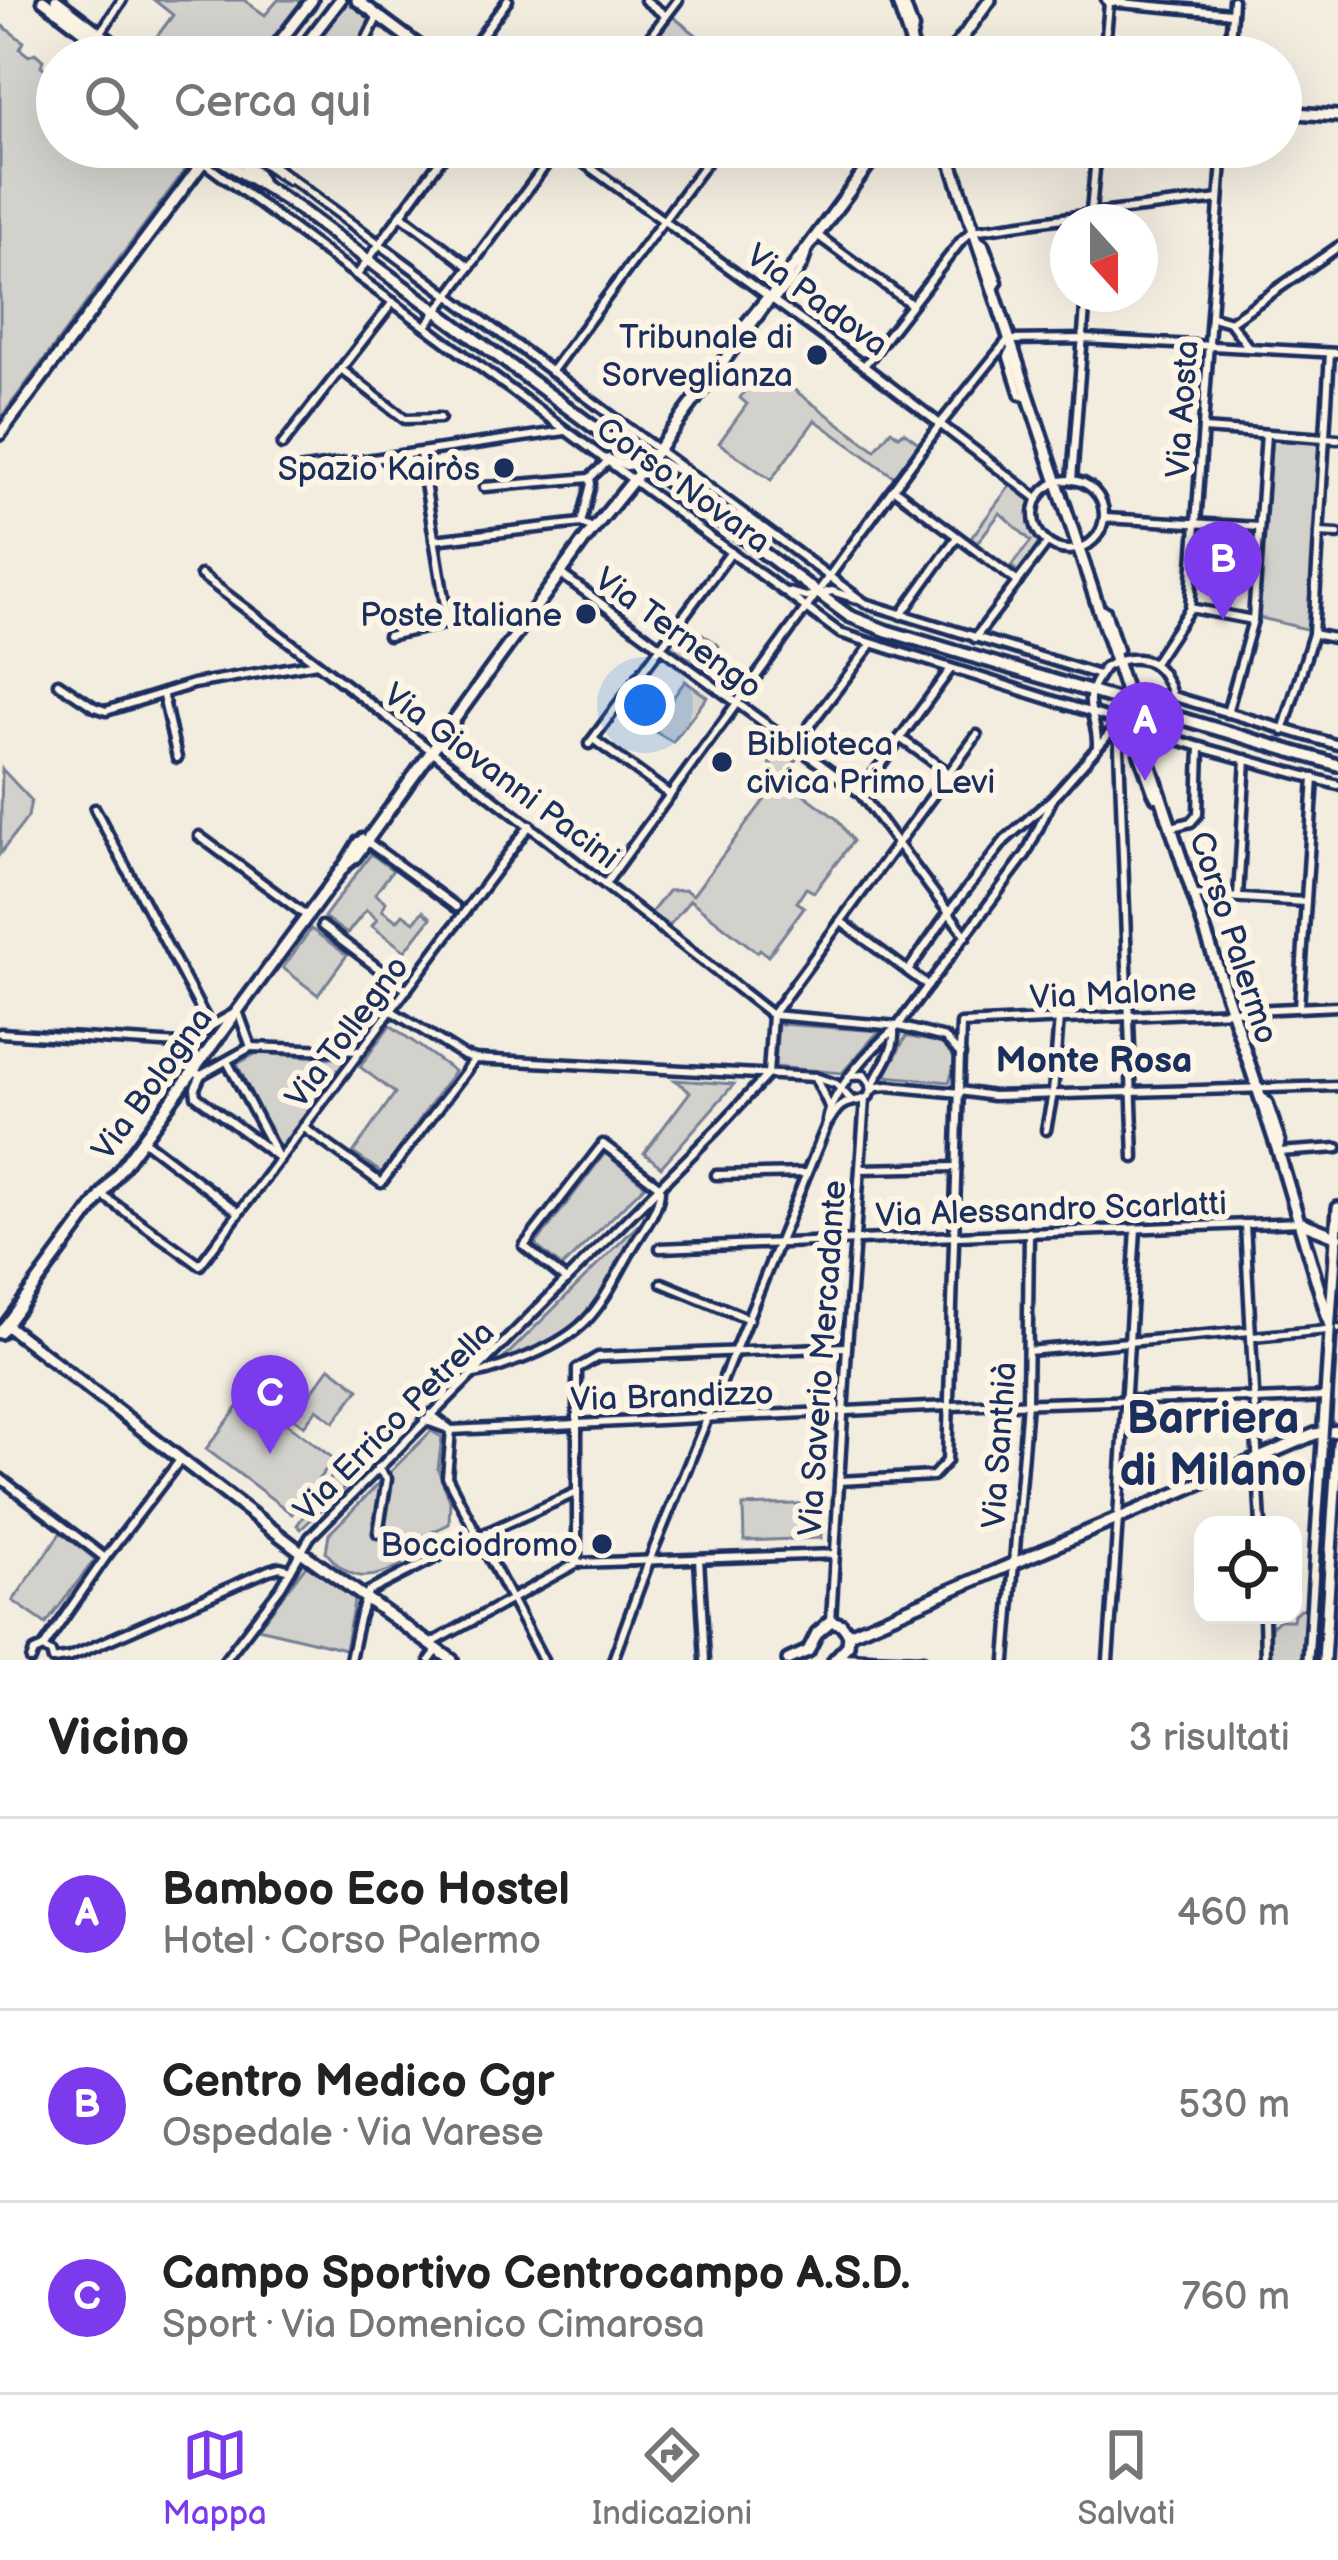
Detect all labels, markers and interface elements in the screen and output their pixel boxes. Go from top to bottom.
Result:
search box [36,36,1302,168]
icon: search [78,69,144,135]
text: Cerca qui [174,75,371,130]
north arrow [1050,204,1158,312]
street label: Via Padova [738,236,896,365]
place label: Tribunale di Sorveglianza [602,318,793,396]
street label: Via Aosta [1158,339,1208,479]
marker: Tribunale di Sorveglianza [804,342,830,368]
street label: Corso Novara [588,409,778,562]
place label: Spazio Kairòs [278,450,480,490]
marker: Spazio Kairòs [491,455,517,481]
pin: B [1184,521,1262,620]
street label: Via Ternengo [586,559,769,708]
place label: Poste Italiane [360,596,562,636]
marker: Poste Italiane [573,601,599,627]
street label: Via Giovanni Pacini [375,675,626,878]
your location [615,675,675,735]
pin: A [1106,682,1184,781]
place label: Biblioteca civica Primo Levi [746,725,995,803]
marker: Biblioteca civica Primo Levi [709,749,735,775]
street label: Corso Palermo [1180,826,1286,1049]
street label: Via Tollegno [277,948,418,1116]
street label: Via Malone [1029,970,1197,1018]
street label: Via Bologna [84,1000,221,1168]
district label: Monte Rosa [995,1040,1193,1083]
street label: Via Saverio Mercadante [791,1179,855,1537]
street label: Via Alessandro Scarlatti [875,1184,1227,1236]
street label: Via Errico Petrella [286,1313,503,1530]
pin: C [231,1355,309,1454]
street label: Via Santhià [974,1360,1026,1530]
street label: Via Brandizzo [570,1373,774,1421]
district label: Barriera di Milano [1119,1392,1307,1499]
map controls [1194,1516,1302,1624]
button: locate [1194,1516,1302,1624]
place label: Bocciodromo [380,1526,578,1566]
marker: Bocciodromo [589,1531,615,1557]
text: Vicino [48,1708,189,1769]
text: 3 risultati [1129,1715,1290,1762]
text: Bamboo Eco Hostel [162,1863,570,1918]
text: A [75,1890,99,1937]
text: 460 m [1177,1890,1290,1937]
text: Hotel · Corso Palermo [162,1918,541,1965]
text: Centro Medico Cgr [162,2055,554,2110]
text: B [73,2082,101,2129]
text: 530 m [1178,2082,1290,2129]
text: Ospedale · Via Varese [162,2110,544,2157]
text: Campo Sportivo Centrocampo A.S.D. [162,2247,910,2302]
text: C [73,2274,101,2321]
text: 760 m [1181,2274,1290,2321]
text: Sport · Via Domenico Cimarosa [162,2302,705,2349]
tab: Mappa [163,2422,267,2534]
tab: Indicazioni [592,2422,752,2534]
tab: Salvati [1077,2422,1175,2534]

